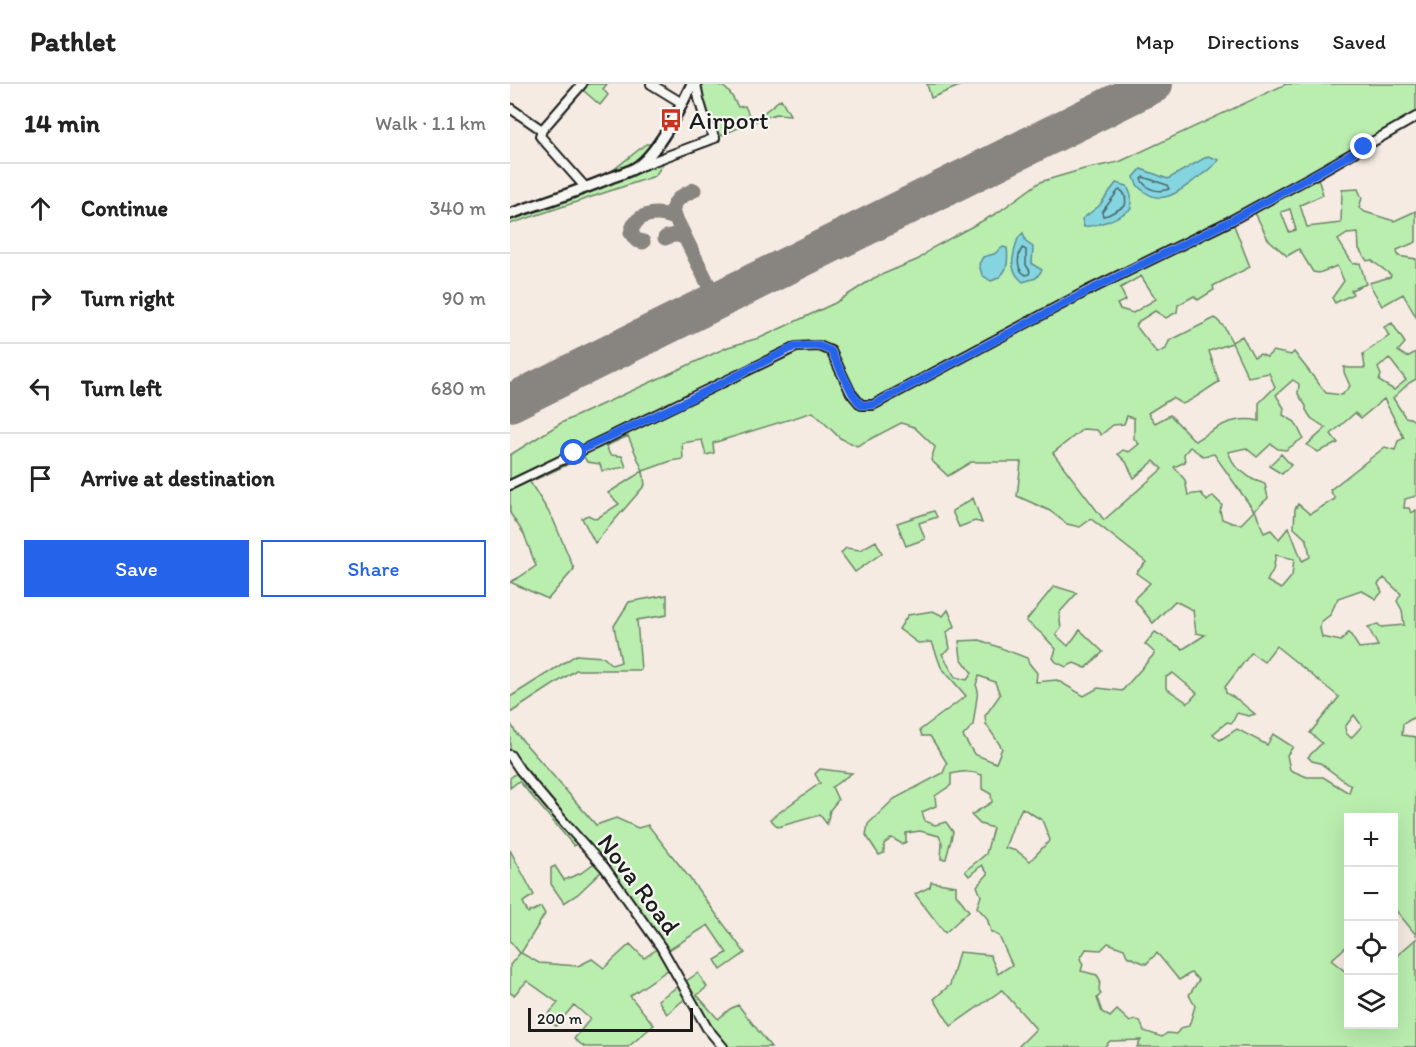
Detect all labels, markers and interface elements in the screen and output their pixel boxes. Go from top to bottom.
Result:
text: Pathlet [30,24,116,58]
text: Map [1136,29,1174,54]
text: Directions [1207,29,1299,54]
text: Saved [1332,29,1386,54]
place label: Airport [689,104,769,136]
text: 14 min [24,107,100,139]
bus stop icon: Airport [658,107,684,133]
text: Walk · 1.1 km [375,111,486,135]
route end [1350,133,1376,159]
icon: ahead [24,192,57,225]
text: Continue [81,195,168,222]
text: 340 m [429,196,486,220]
icon: right [24,282,57,315]
text: Turn right [81,285,175,312]
text: 90 m [442,286,486,310]
icon: left [24,372,57,405]
text: Turn left [81,375,162,402]
text: 680 m [431,376,486,400]
route start [560,439,586,465]
icon: arrive [24,462,57,495]
text: Arrive at destination [81,465,275,492]
button: Save [24,540,249,597]
button: Share [261,540,486,597]
map controls [1344,813,1398,1029]
button: + [1344,813,1398,867]
street label: Nova Road [591,827,687,941]
button: − [1344,867,1398,921]
button: locate [1344,921,1398,975]
button: layers [1344,975,1398,1029]
scale bar [528,1005,693,1032]
text: 200 m [537,1009,582,1028]

